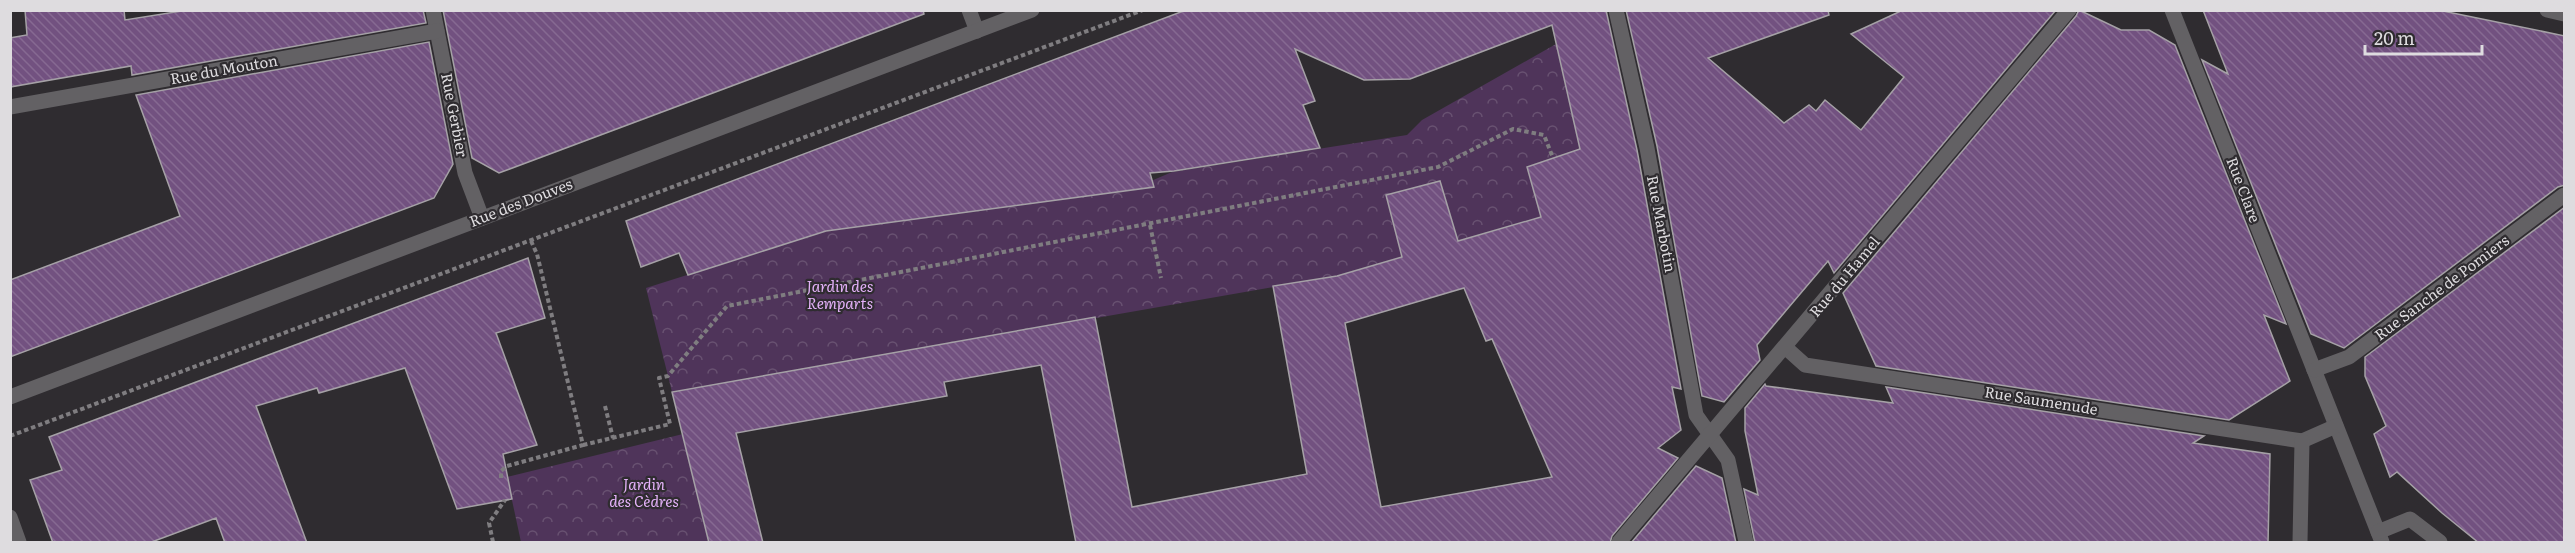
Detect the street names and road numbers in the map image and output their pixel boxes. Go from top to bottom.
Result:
street label: Rue du Mouton [168,48,279,89]
street label: Rue Gerbier [436,71,475,159]
street label: Rue Clare [2221,153,2267,226]
street label: Rue des Douves [465,171,576,232]
street label: Rue Marbotin [1642,173,1683,274]
street label: Rue Sanche de Pomiers [2369,228,2514,345]
street label: Rue du Hamel [1803,231,1885,322]
street label: Rue Saumenude [1983,379,2100,420]

